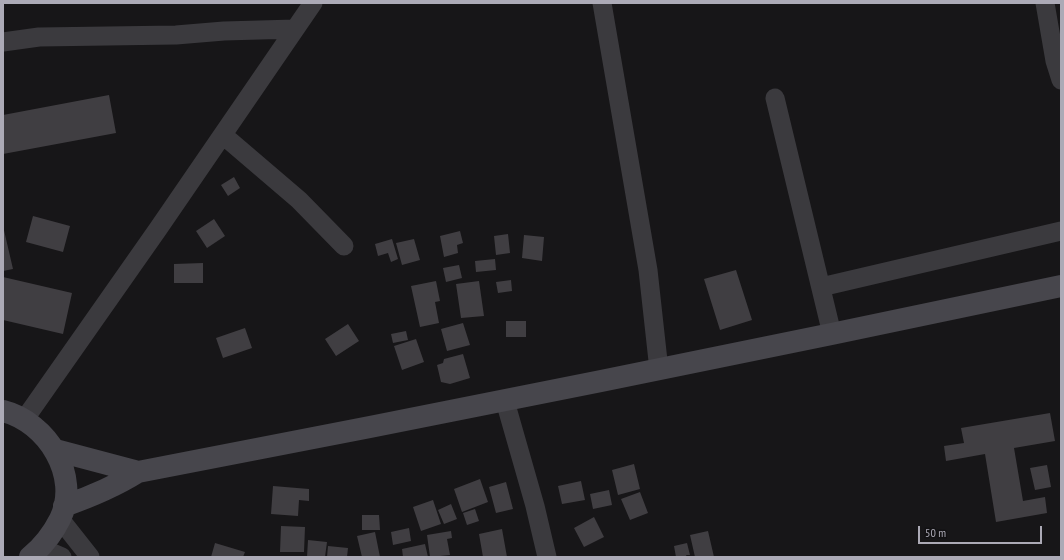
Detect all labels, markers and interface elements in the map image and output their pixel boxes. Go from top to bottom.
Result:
scale bar [920,518,1044,544]
text: 50 m [925,525,946,540]

